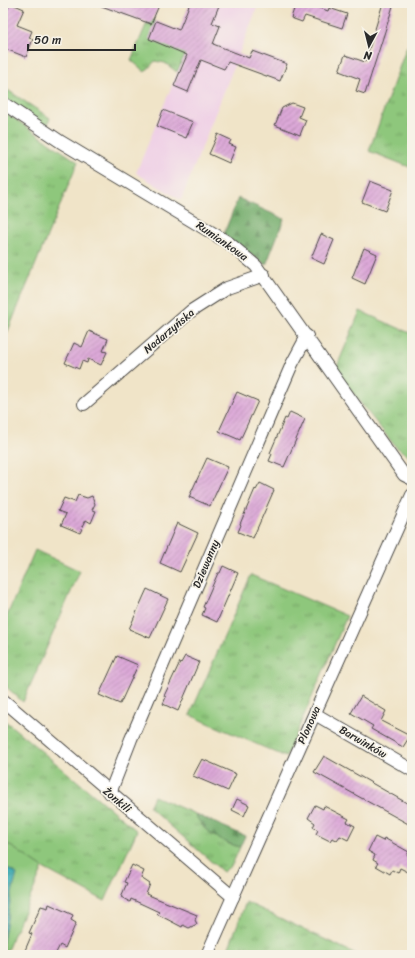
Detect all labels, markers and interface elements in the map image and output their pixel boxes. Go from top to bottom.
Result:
scale bar [28,26,135,52]
north arrow [349,26,389,66]
text: 50 m [34,29,61,51]
text: N [363,45,374,65]
street label: Rumiankowa [192,216,252,266]
street label: Nadarzyńska [139,303,199,358]
street label: Dziewanny [187,536,225,591]
street label: Plonowa [292,702,326,747]
street label: Barwinków [335,721,391,764]
street label: Żonkili [98,782,136,818]

